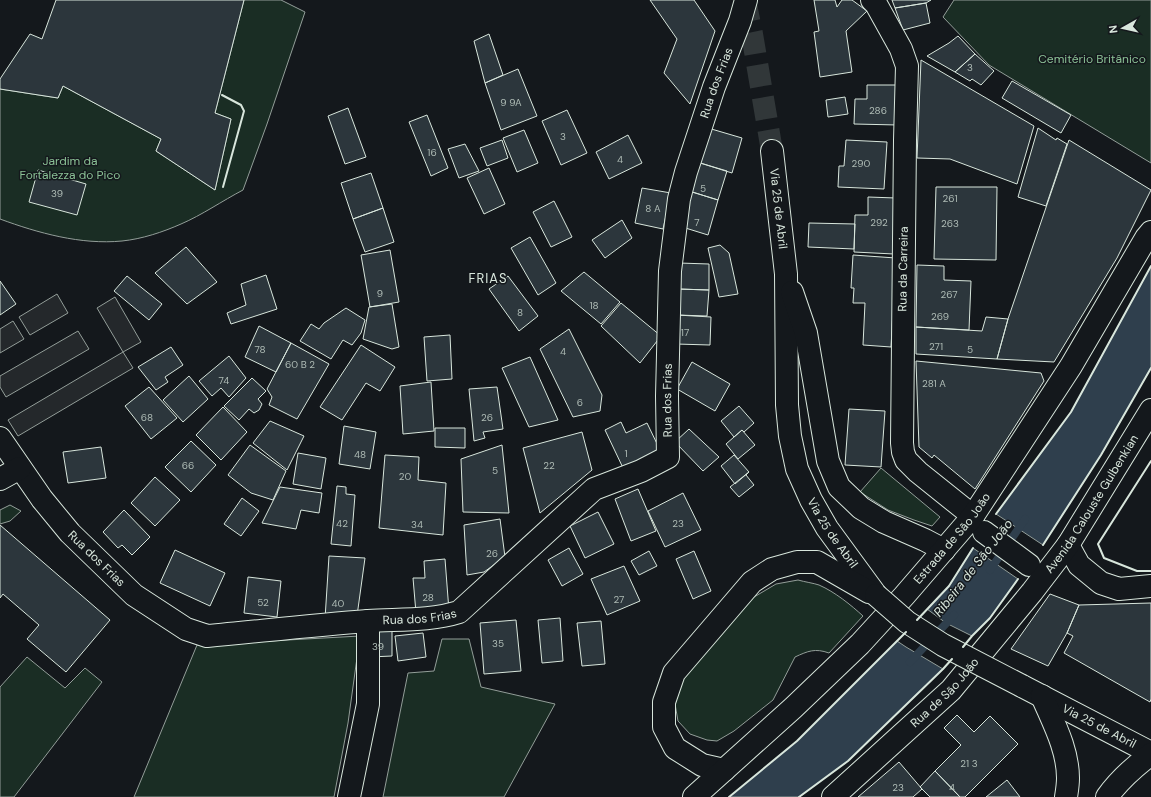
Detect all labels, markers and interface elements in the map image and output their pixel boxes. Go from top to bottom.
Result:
north arrow [1103,8,1143,48]
text: N [1106,24,1121,34]
street label: Rua dos Frias [696,45,737,120]
park label: Cemitério Britânico [1038,51,1146,67]
house number: 3 [967,61,973,74]
house number: 9 9A [500,96,522,109]
house number: 286 [869,104,887,117]
house number: 3 [560,130,566,143]
house number: 16 [427,146,437,159]
park label: Jardim da Fortalezza do Pico [20,153,120,183]
house number: 4 [617,153,623,166]
house number: 290 [852,157,871,170]
street label: Via 25 de Abril [766,167,791,250]
house number: 5 [700,182,706,195]
house number: 39 [51,187,63,200]
house number: 261 [942,192,958,205]
house number: 8 A [645,202,661,215]
house number: 7 [694,216,700,229]
house number: 292 [870,216,888,229]
house number: 263 [941,217,959,230]
street label: Rua da Carreira [894,226,912,312]
district label: FRIAS [469,270,507,287]
house number: 9 [377,287,383,300]
house number: 267 [940,288,958,301]
house number: 18 [589,299,599,312]
house number: 8 [517,306,523,319]
house number: 269 [931,310,949,323]
house number: 17 [681,326,689,339]
house number: 271 [929,340,943,353]
house number: 78 [254,343,266,356]
house number: 5 [967,343,973,356]
house number: 4 [560,345,566,358]
house number: 60 B 2 [285,358,315,371]
street label: Rua dos Frias [659,363,676,437]
house number: 74 [219,374,229,387]
house number: 281 A [922,377,946,390]
house number: 6 [577,396,583,409]
house number: 68 [141,411,153,424]
house number: 26 [481,411,493,424]
street label: Avenida Calouste Gulbenkian [1041,431,1142,576]
house number: 1 [624,447,628,460]
house number: 48 [354,448,366,461]
house number: 66 [182,459,194,472]
house number: 22 [543,459,555,472]
house number: 5 [492,464,498,477]
house number: 20 [399,470,411,483]
street label: Estrada de São João [910,490,994,587]
street label: Via 25 de Abril [803,495,862,571]
water label: Ribeira de São João [930,515,1017,620]
house number: 42 [336,517,348,530]
house number: 23 [672,517,684,530]
house number: 34 [411,518,423,531]
street label: Rua dos Frias [64,527,129,590]
house number: 26 [486,547,498,560]
house number: 28 [422,591,434,604]
house number: 27 [614,593,624,606]
house number: 52 [257,596,269,609]
house number: 40 [332,597,345,610]
street label: Rua dos Frias [382,605,458,628]
house number: 35 [492,637,504,650]
house number: 39 [372,640,384,653]
street label: Rua de São João [907,654,982,731]
street label: Via 25 de Abril [1059,700,1139,752]
house number: 21 3 [960,757,978,770]
house number: 23 [892,781,904,794]
house number: 4 [949,781,955,794]

